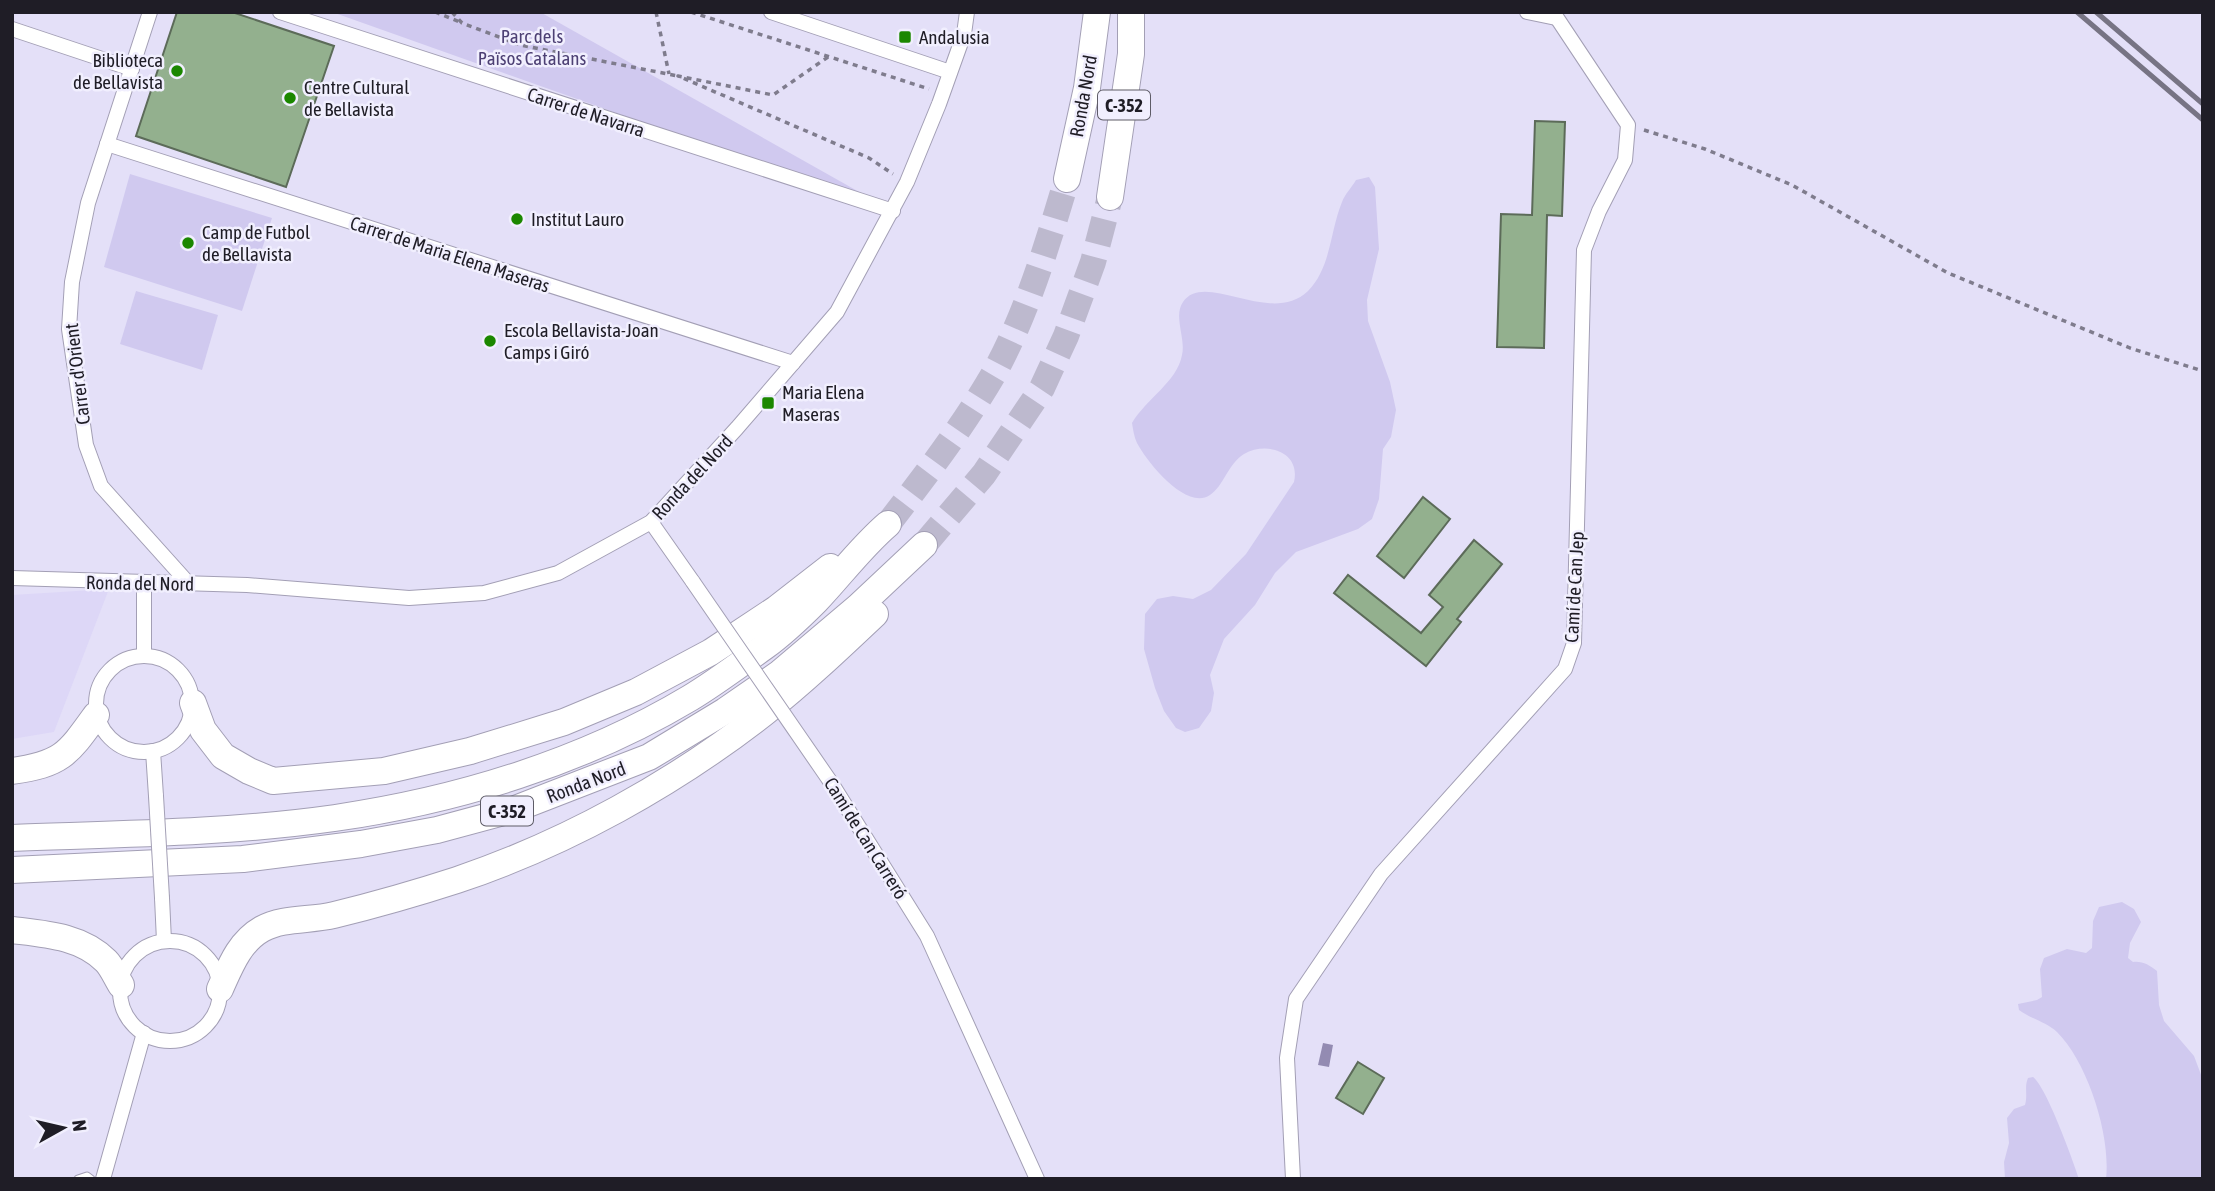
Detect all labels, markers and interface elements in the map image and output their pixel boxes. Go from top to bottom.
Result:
park label: Parc dels Països Catalans [478,25,587,69]
place label: Andalusia [919,26,990,48]
marker: Andalusia [897,29,913,45]
place label: Biblioteca de Bellavista [73,49,163,93]
street label: Ronda Nord [1065,53,1101,139]
marker: Biblioteca de Bellavista [169,63,185,79]
place label: Centre Cultural de Bellavista [304,76,409,120]
street label: Carrer de Navarra [525,83,647,141]
marker: Centre Cultural de Bellavista [282,90,298,106]
road number: C-352 [1098,90,1150,120]
place label: Institut Lauro [531,208,624,230]
street label: Carrer de Maria Elena Maseras [347,211,553,297]
marker: Institut Lauro [509,211,525,227]
place label: Camp de Futbol de Bellavista [202,221,310,265]
marker: Camp de Futbol de Bellavista [180,235,196,251]
place label: Escola Bellavista-Joan Camps i Giró [504,319,659,363]
street label: Carrer d'Orient [60,322,94,426]
marker: Escola Bellavista-Joan Camps i Giró [482,333,498,349]
place label: Maria Elena Maseras [782,381,865,425]
marker: Maria Elena Maseras [760,395,776,411]
street label: Ronda del Nord [647,430,737,524]
street label: Camí de Can Jep [1560,531,1588,643]
street label: Ronda del Nord [86,571,194,595]
street label: Ronda Nord [543,757,629,807]
street label: Camí de Can Carreró [820,773,912,903]
road number: C-352 [481,796,533,826]
north arrow [28,1093,98,1163]
text: N [68,1119,92,1133]

